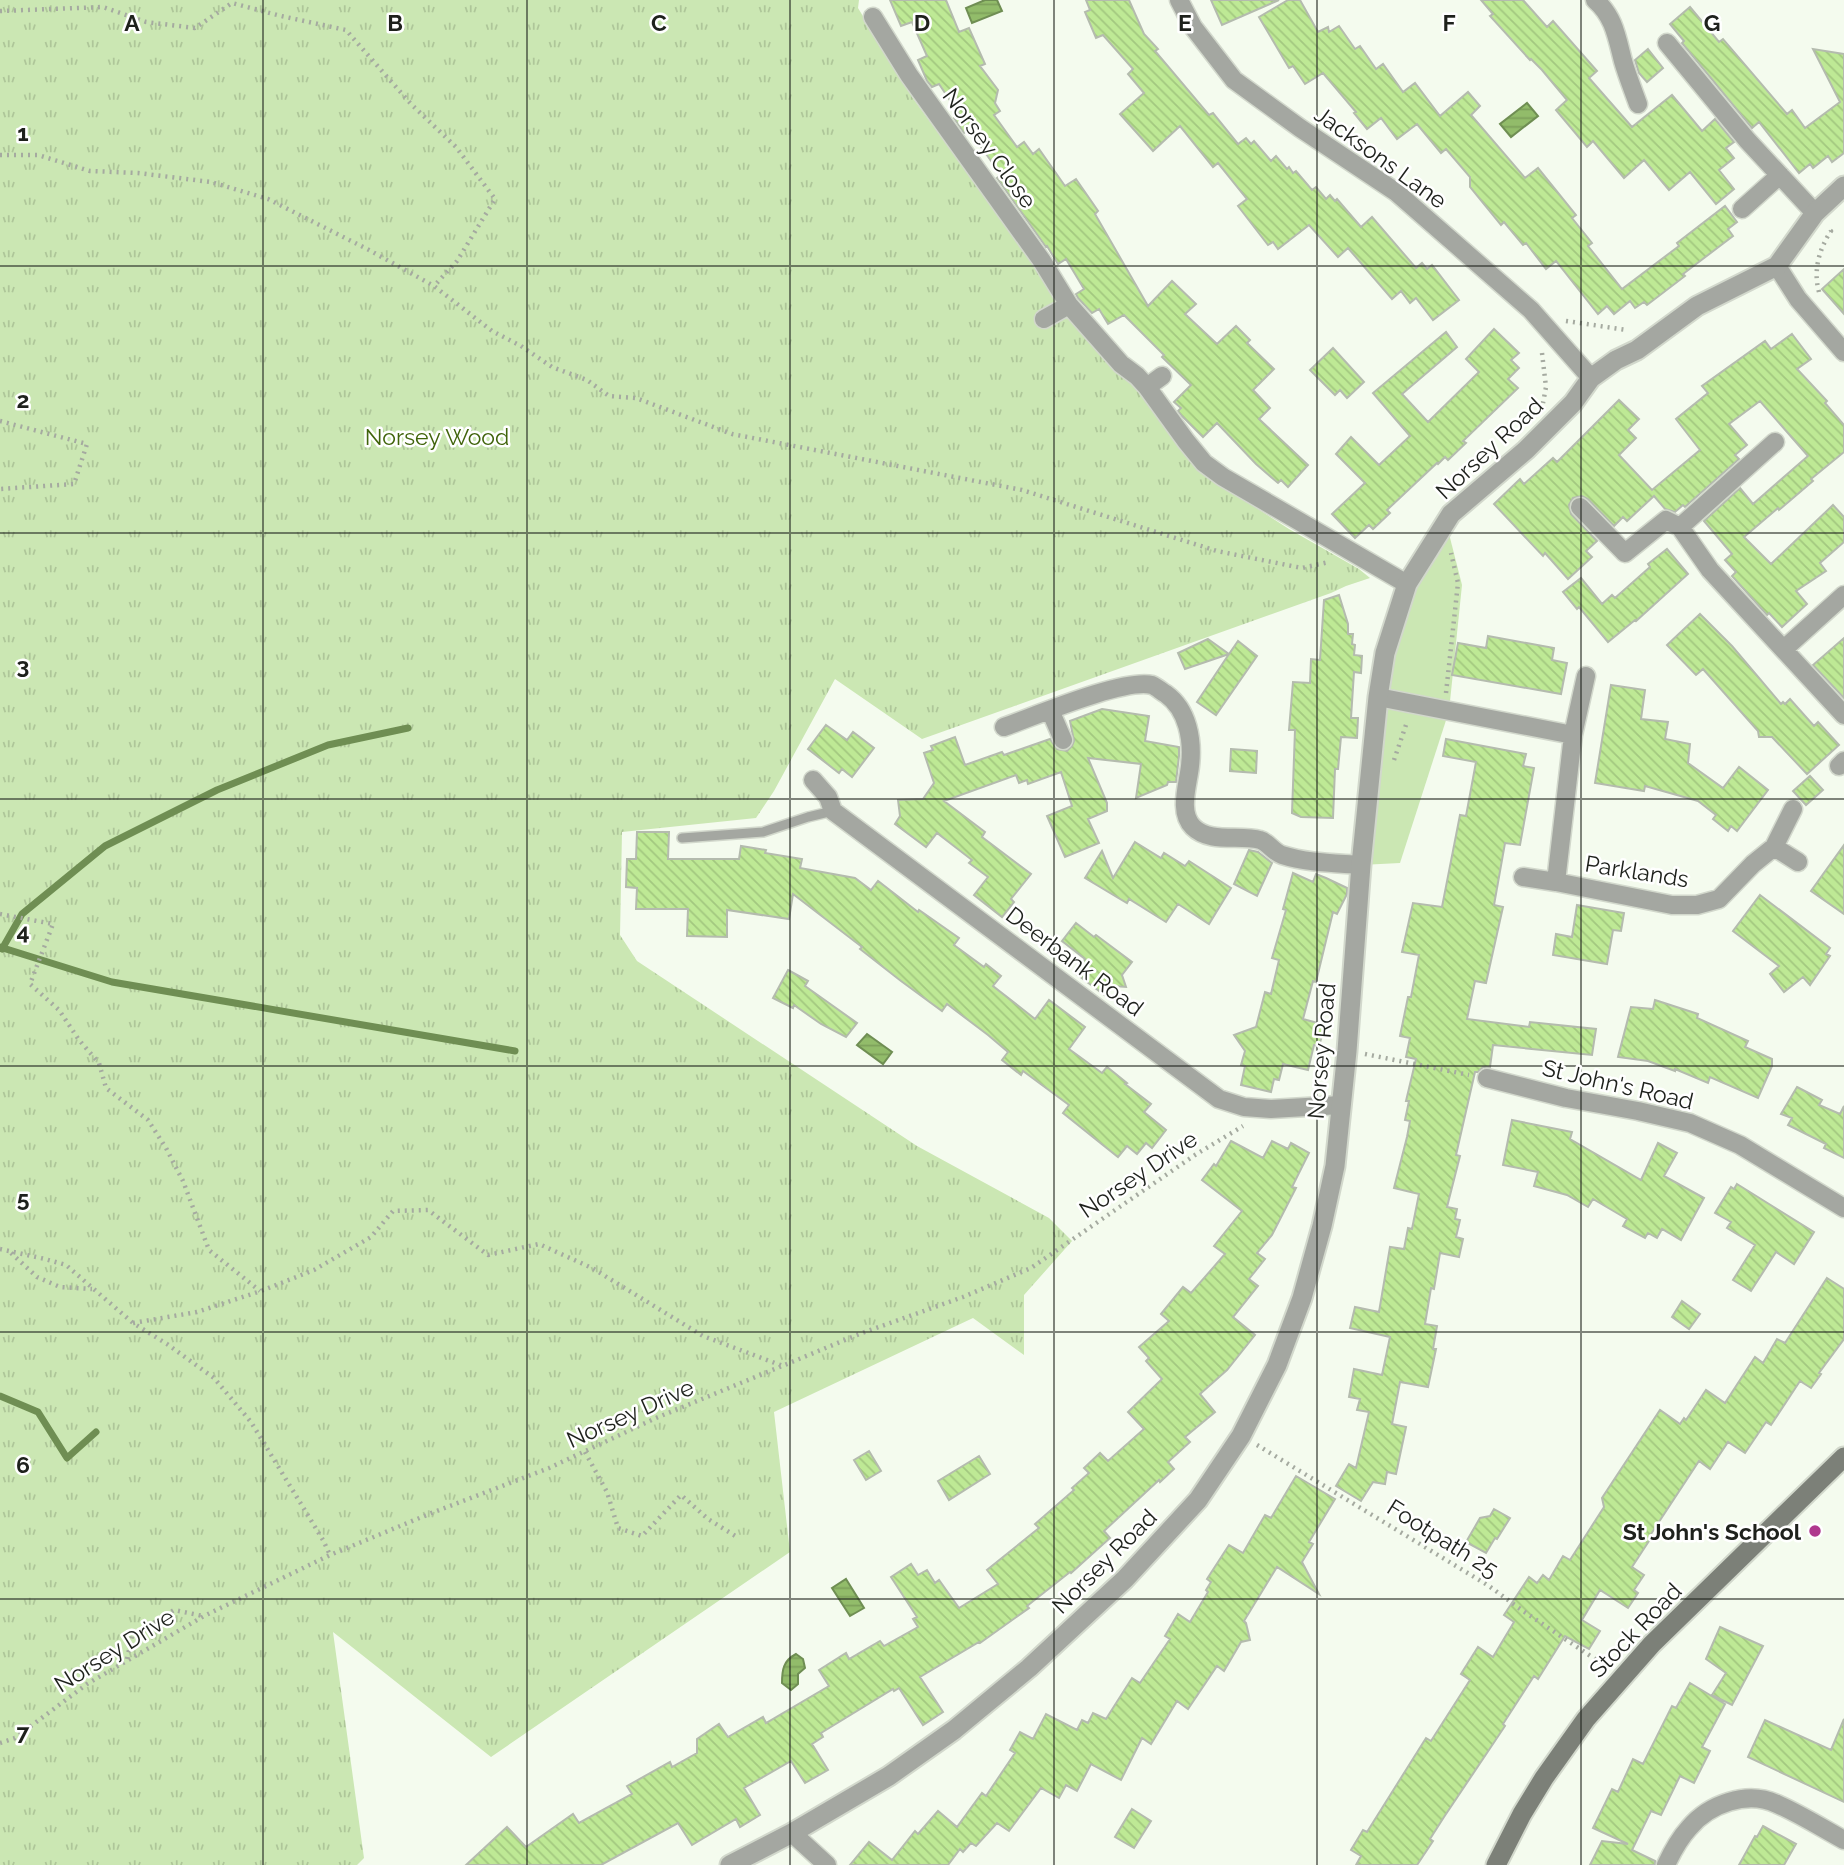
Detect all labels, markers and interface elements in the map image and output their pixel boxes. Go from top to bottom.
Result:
text: A [124,9,140,36]
text: B [387,9,403,36]
text: C [651,9,667,36]
text: D [914,9,930,36]
text: E [1178,9,1192,36]
text: F [1442,9,1456,36]
text: G [1704,9,1720,36]
street label: Norsey Close [937,83,1043,213]
street label: Jacksons Lane [1310,100,1452,214]
text: 1 [17,119,29,146]
text: 2 [17,386,29,413]
street label: Norsey Road [1430,392,1548,504]
park label: Norsey Wood [365,423,509,450]
text: 3 [17,652,29,679]
street label: Parklands [1583,849,1691,893]
street label: Deerbank Road [1001,901,1149,1021]
text: 4 [16,918,30,945]
street label: Norsey Road [1302,982,1340,1120]
street label: St John's Road [1540,1053,1696,1115]
street label: Norsey Drive [1074,1125,1202,1223]
text: 5 [17,1185,30,1212]
street label: Norsey Drive [562,1373,698,1453]
text: 6 [16,1451,30,1478]
street label: Footpath 25 [1382,1493,1504,1583]
street label: Norsey Road [1046,1503,1162,1619]
place label: St John's School [1623,1518,1802,1545]
marker: St John's School [1807,1523,1823,1539]
street label: Stock Road [1583,1577,1687,1683]
street label: Norsey Drive [49,1602,179,1698]
text: 7 [17,1718,30,1745]

